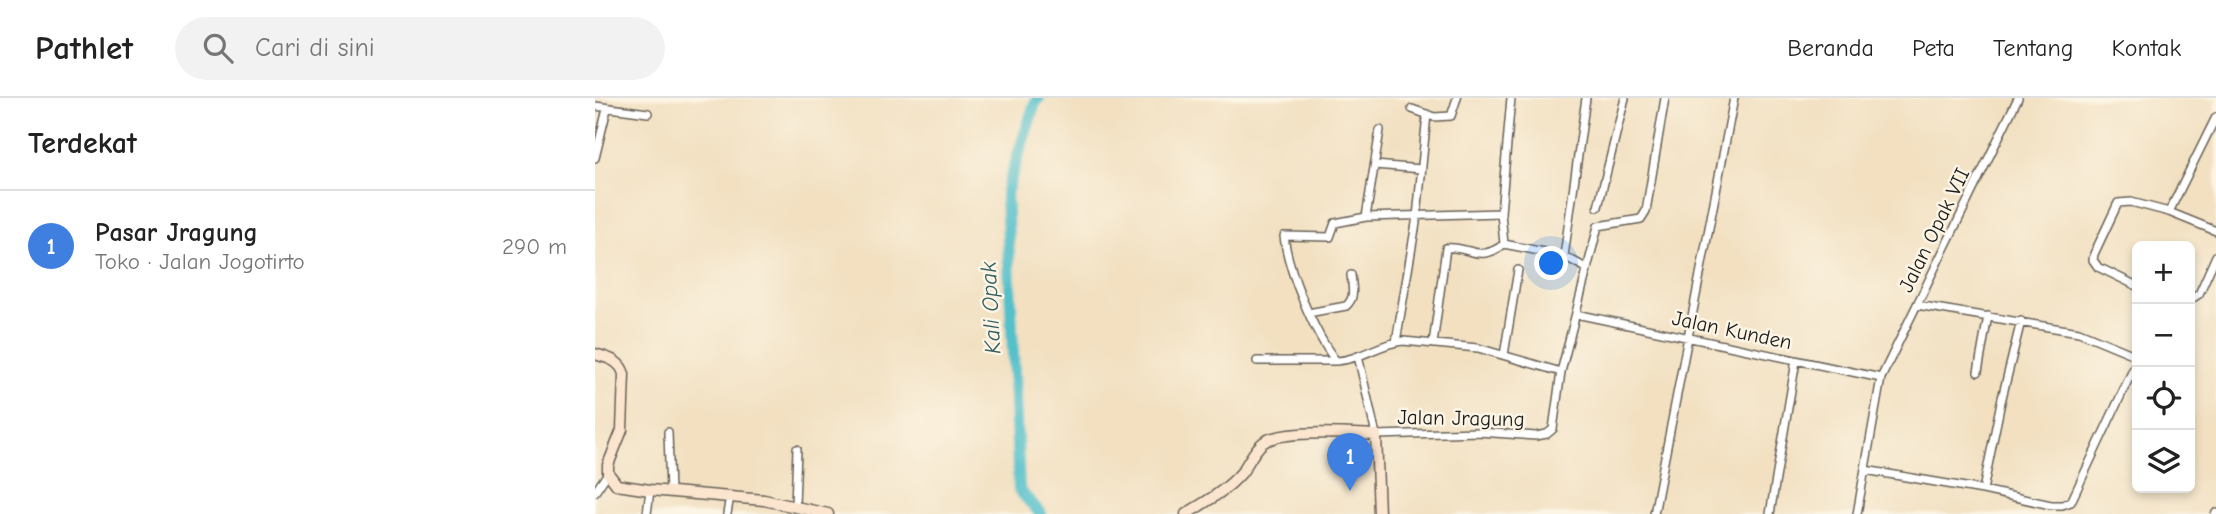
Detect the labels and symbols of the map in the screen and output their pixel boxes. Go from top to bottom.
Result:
street label: Jalan Opak VII [1894,164,1974,296]
your location [1534,246,1568,280]
water label: Kali Opak [975,260,1006,355]
street label: Jalan Kunden [1670,306,1794,354]
street label: Jalan Jragung [1397,405,1525,431]
pin: 1 [1327,433,1373,491]

